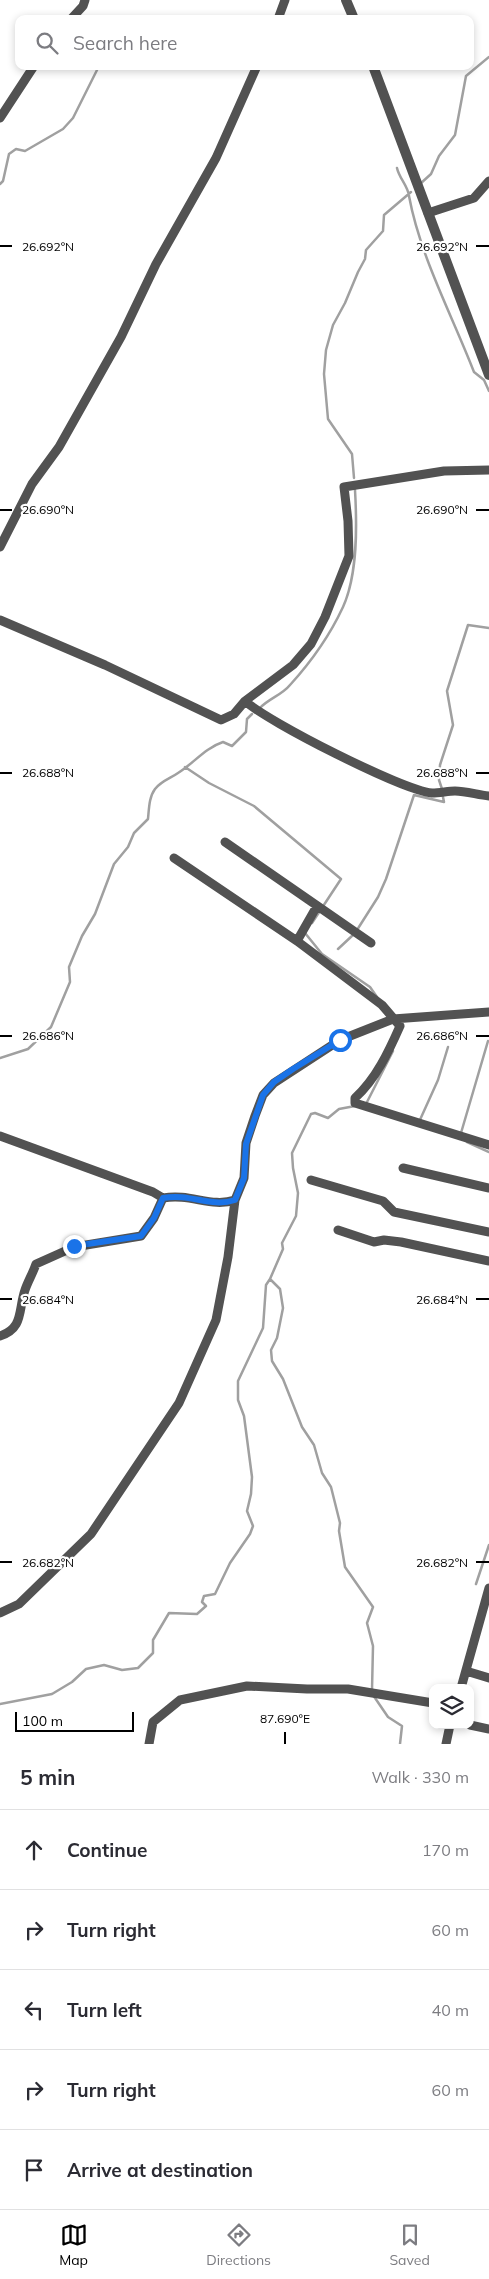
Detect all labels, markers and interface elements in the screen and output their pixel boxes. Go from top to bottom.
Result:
search box [15,15,474,70]
icon: search [33,29,61,57]
text: Search here [73,31,177,55]
text: 26.692°N [22,239,74,254]
text: 26.692°N [416,239,468,254]
text: 26.690°N [22,502,74,517]
text: 26.690°N [416,502,468,517]
text: 26.688°N [22,765,74,780]
text: 26.688°N [416,765,468,780]
text: 26.686°N [22,1028,74,1043]
text: 26.686°N [416,1028,468,1043]
route start [329,1029,352,1052]
route end [63,1235,86,1258]
text: 26.684°N [22,1292,74,1307]
text: 26.684°N [416,1292,468,1307]
text: 26.682°N [22,1555,74,1570]
text: 26.682°N [416,1555,468,1570]
map controls [429,1684,474,1729]
button: layers [429,1684,474,1729]
scale bar [15,1709,134,1732]
text: 87.690°E [260,1711,310,1726]
text: 100 m [22,1712,63,1730]
text: 5 min [20,1764,75,1790]
text: Walk · 330 m [371,1767,469,1787]
icon: ahead [20,1836,48,1864]
text: Continue [67,1838,147,1862]
text: 170 m [422,1840,469,1860]
icon: right [20,1916,48,1944]
text: Turn right [67,1918,156,1942]
text: 60 m [432,1920,469,1940]
icon: left [20,1996,48,2024]
text: Turn left [67,1998,142,2022]
text: 40 m [432,2000,469,2020]
icon: right [20,2076,48,2104]
text: Turn right [67,2078,156,2102]
text: 60 m [432,2080,469,2100]
icon: arrive [20,2156,48,2184]
text: Arrive at destination [67,2158,253,2182]
tab: Map [59,2221,88,2269]
tab: Directions [206,2221,271,2269]
tab: Saved [389,2221,430,2269]

